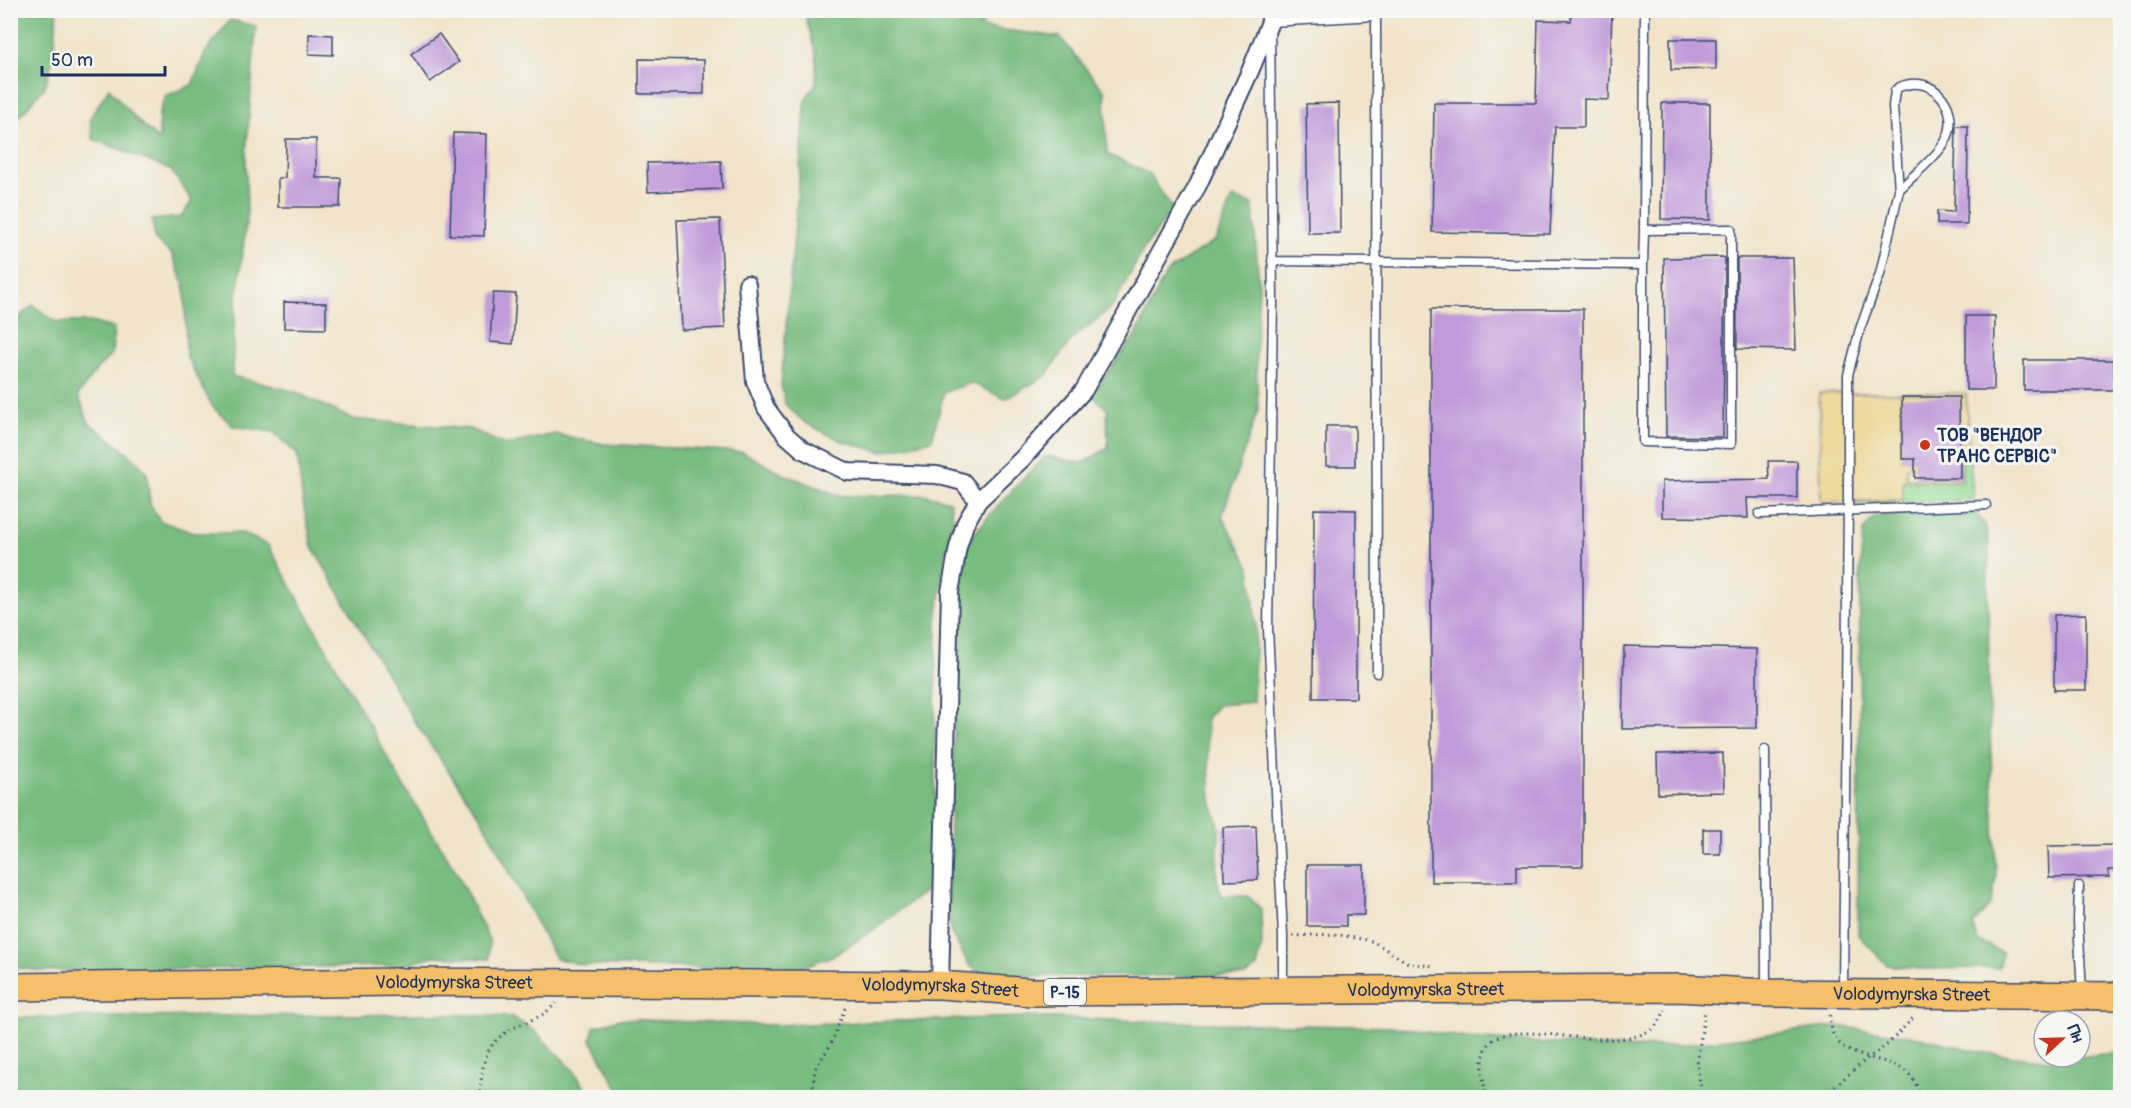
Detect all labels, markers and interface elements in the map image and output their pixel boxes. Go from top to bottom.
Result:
scale bar [42,39,165,77]
text: 50 m [51,49,93,72]
place label: ТОВ "ВЕНДОР ТРАНС СЕРВІС" [1936,424,2057,468]
marker: ТОВ "ВЕНДОР ТРАНС СЕРВІС" [1918,438,1932,452]
street label: Volodymyrska Street [375,971,534,995]
street label: Volodymyrska Street [861,974,1020,1003]
street label: Volodymyrska Street [1347,978,1505,1002]
road number: Р-15 [1044,979,1086,1005]
street label: Volodymyrska Street [1833,983,1991,1007]
north arrow [2032,1009,2092,1069]
text: Пн [2062,1022,2088,1046]

